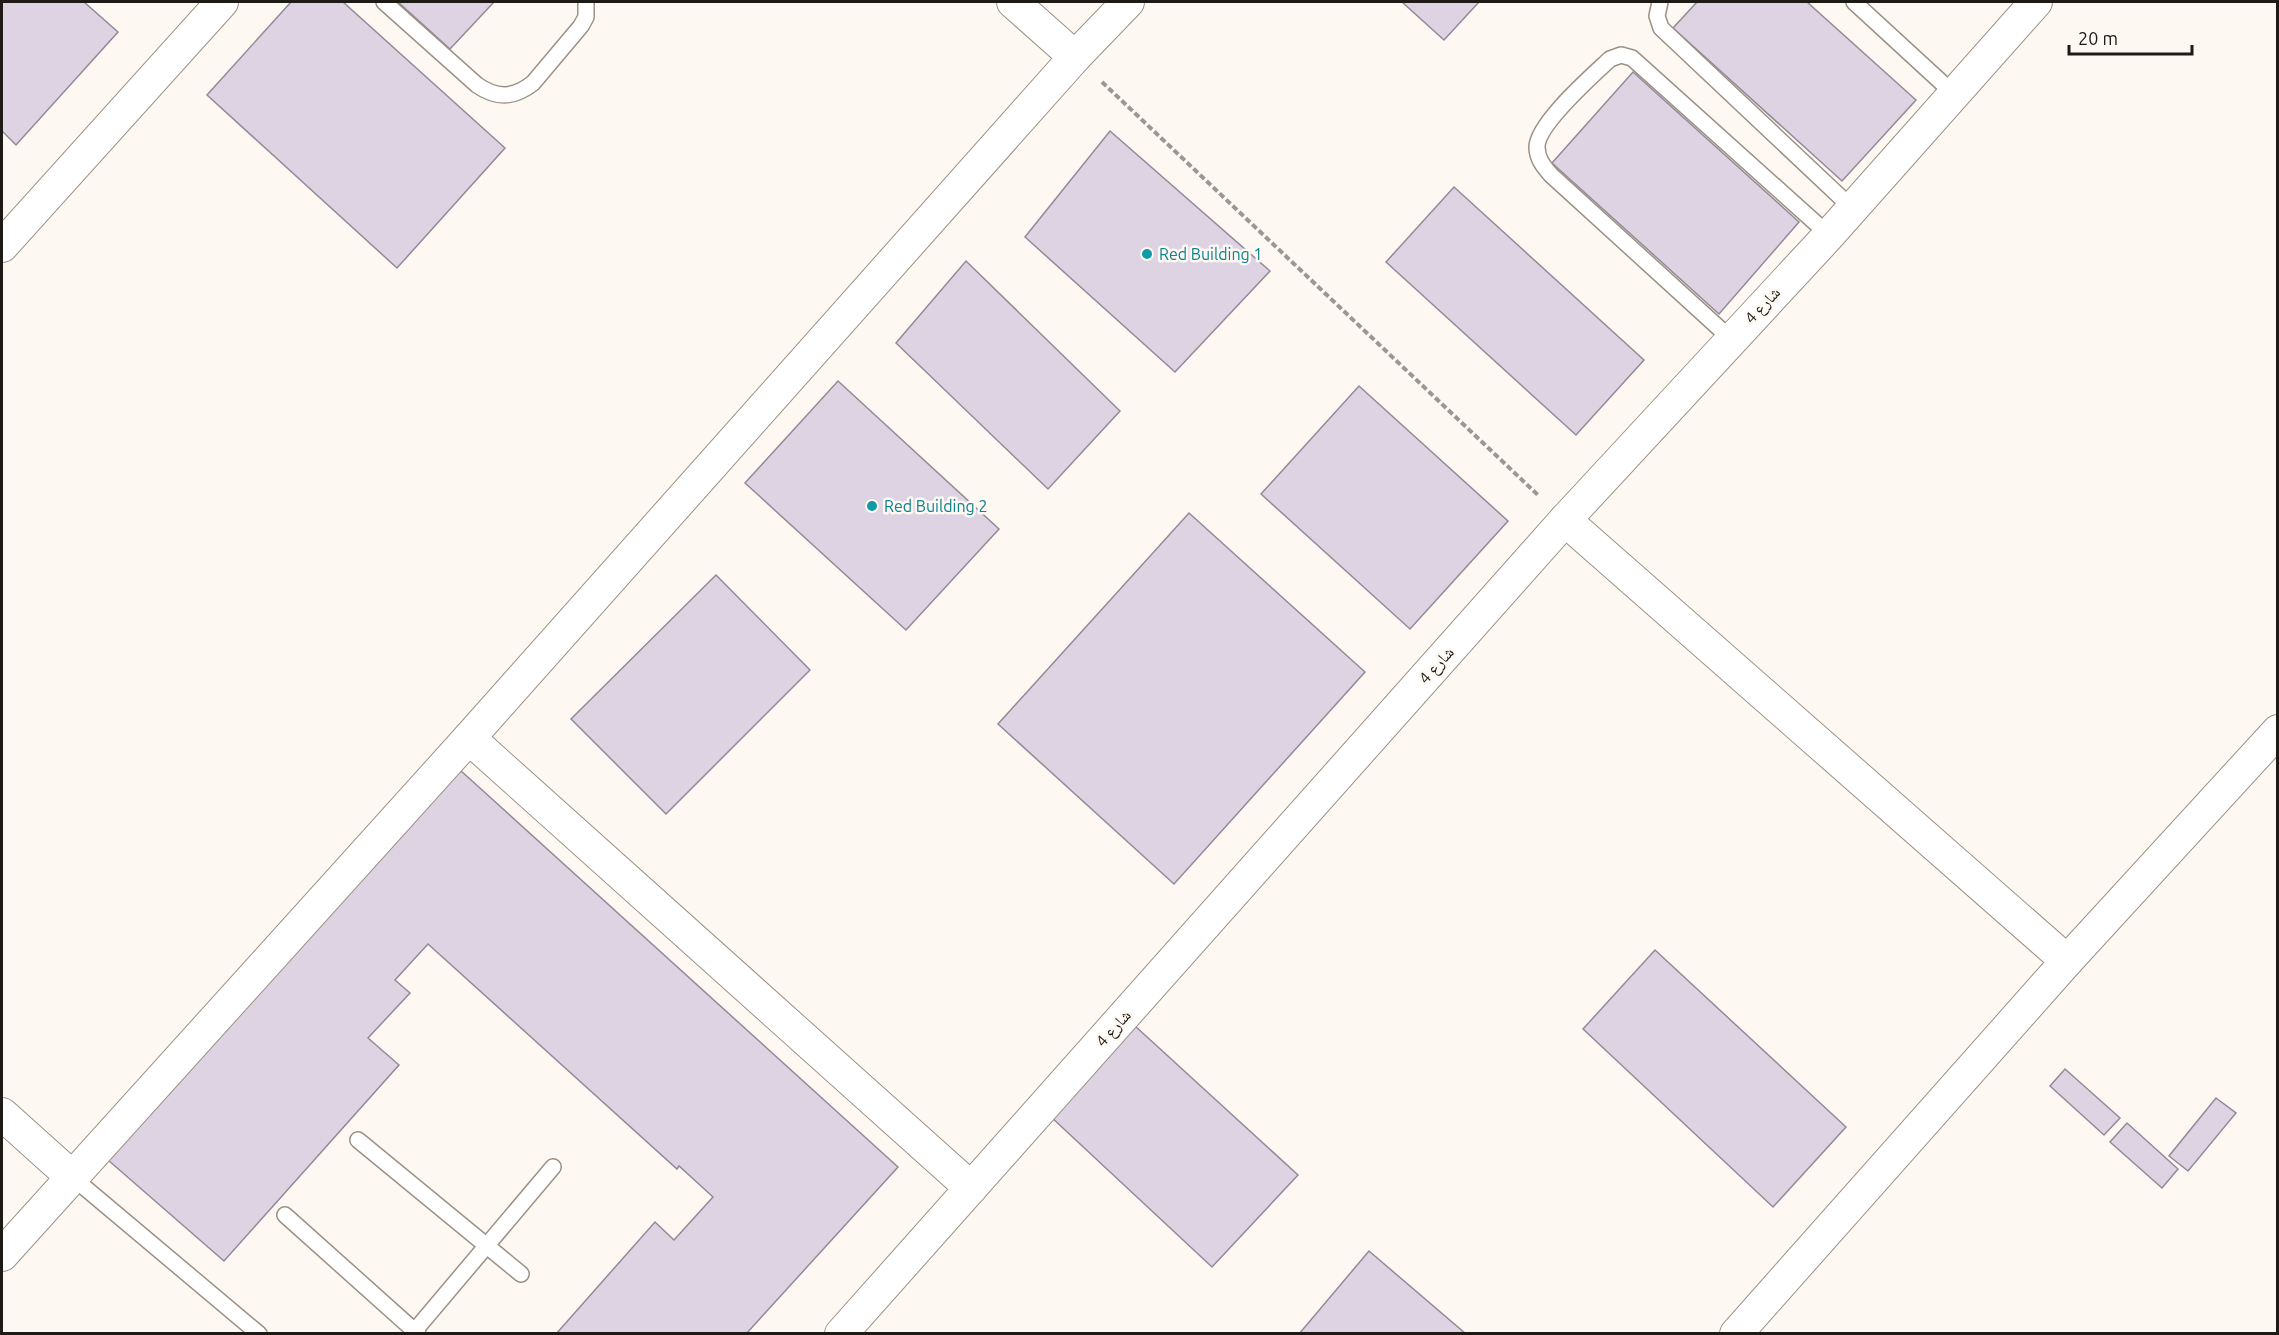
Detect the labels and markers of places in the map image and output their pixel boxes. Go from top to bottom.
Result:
place label: Red Building 1 [1159,245,1262,263]
marker: Red Building 1 [1140,247,1154,261]
place label: Red Building 2 [884,497,987,515]
marker: Red Building 2 [865,499,879,513]

